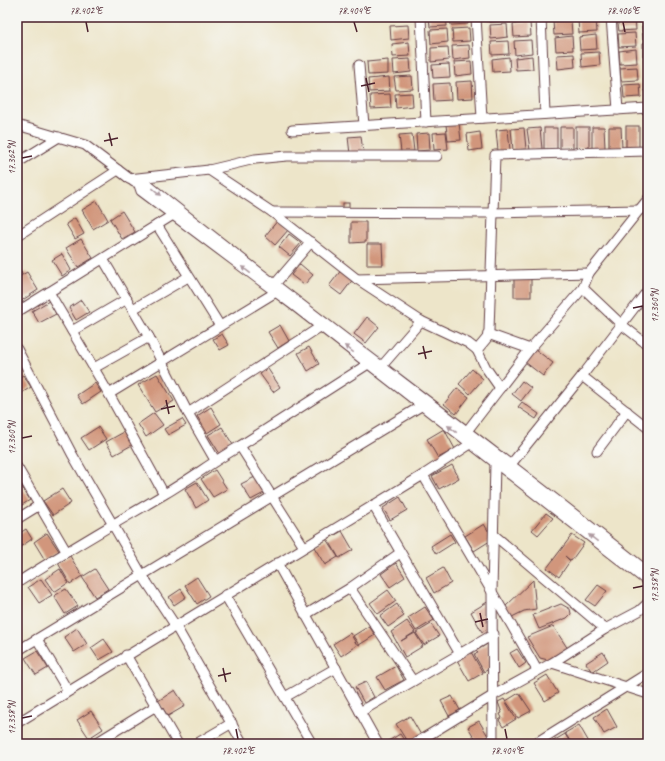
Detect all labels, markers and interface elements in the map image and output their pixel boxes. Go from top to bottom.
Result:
text: 78.402°E [70,4,104,17]
text: 78.404°E [338,4,372,17]
text: 78.406°E [607,4,641,17]
text: 17.362°N [5,139,18,175]
one-way arrow [151,187,162,196]
one-way arrow [241,266,251,274]
text: 17.360°N [648,287,661,323]
one-way arrow [343,345,354,354]
text: 17.360°N [5,419,18,455]
one-way arrow [446,425,457,433]
one-way arrow [587,534,598,542]
text: 17.358°N [648,567,661,603]
text: 17.358°N [5,699,18,735]
text: 78.402°E [222,744,256,757]
text: 78.404°E [491,744,525,757]

